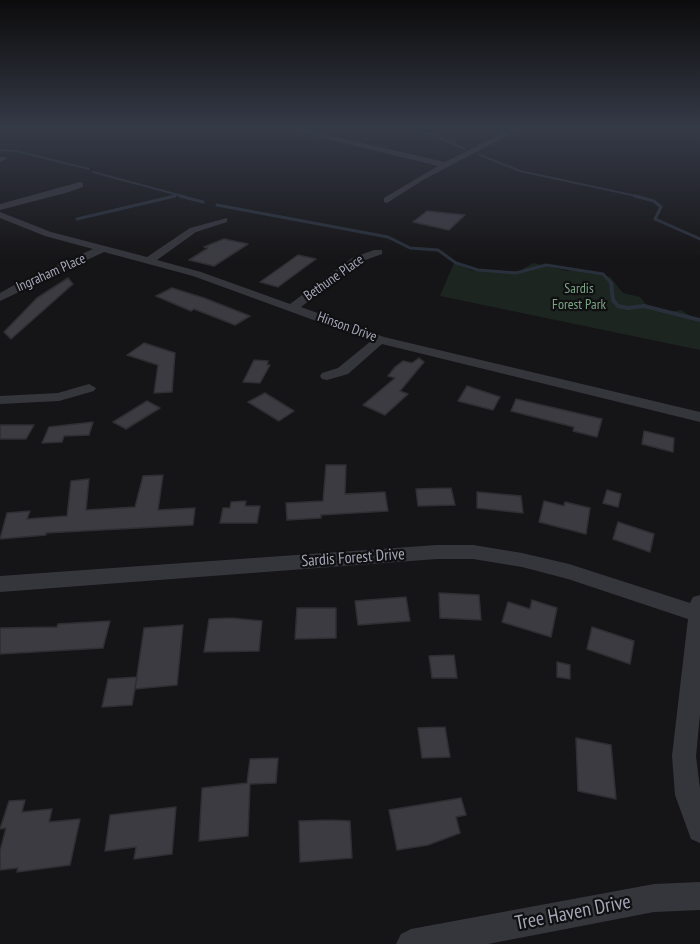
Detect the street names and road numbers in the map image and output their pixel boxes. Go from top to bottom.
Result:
street label: Ingraham Place [14,250,88,296]
street label: Bethune Place [301,251,367,305]
street label: Hinson Drive [315,309,379,345]
street label: Sardis Forest Drive [301,545,405,571]
street label: Tree Haven Drive [513,890,633,936]

